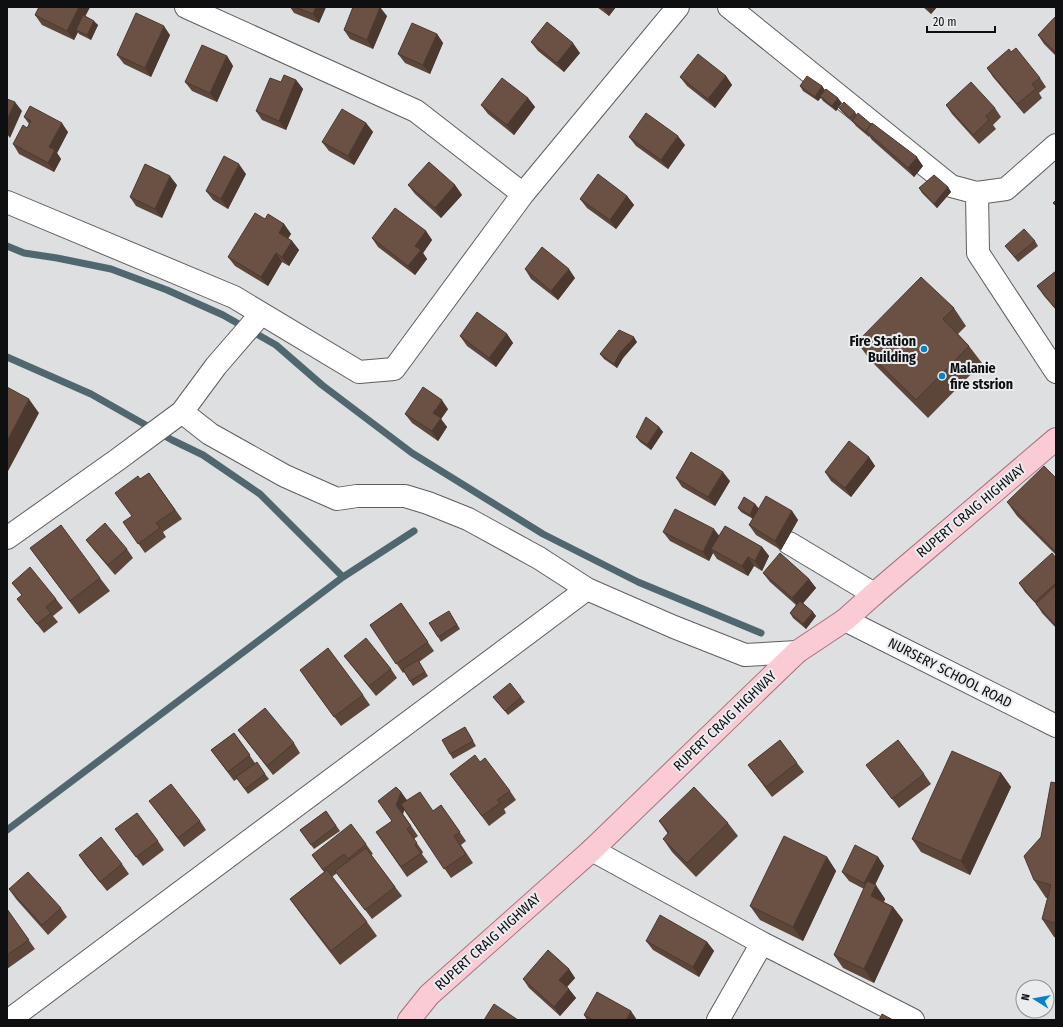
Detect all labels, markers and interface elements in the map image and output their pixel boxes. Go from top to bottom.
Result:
scale bar [927,8,995,34]
text: 20 m [933,15,957,29]
place label: Fire Station Building [849,333,916,366]
marker: Fire Station Building [919,344,929,354]
place label: Malanie fire stsrion [950,360,1013,393]
marker: Malanie fire stsrion [937,371,947,381]
street label: RUPERT CRAIG HIGHWAY [913,461,1029,561]
street label: NURSERY SCHOOL ROAD [885,634,1015,712]
street label: RUPERT CRAIG HIGHWAY [670,667,780,775]
street label: RUPERT CRAIG HIGHWAY [432,890,544,994]
north arrow [1015,979,1055,1019]
text: N [1019,993,1033,1002]

